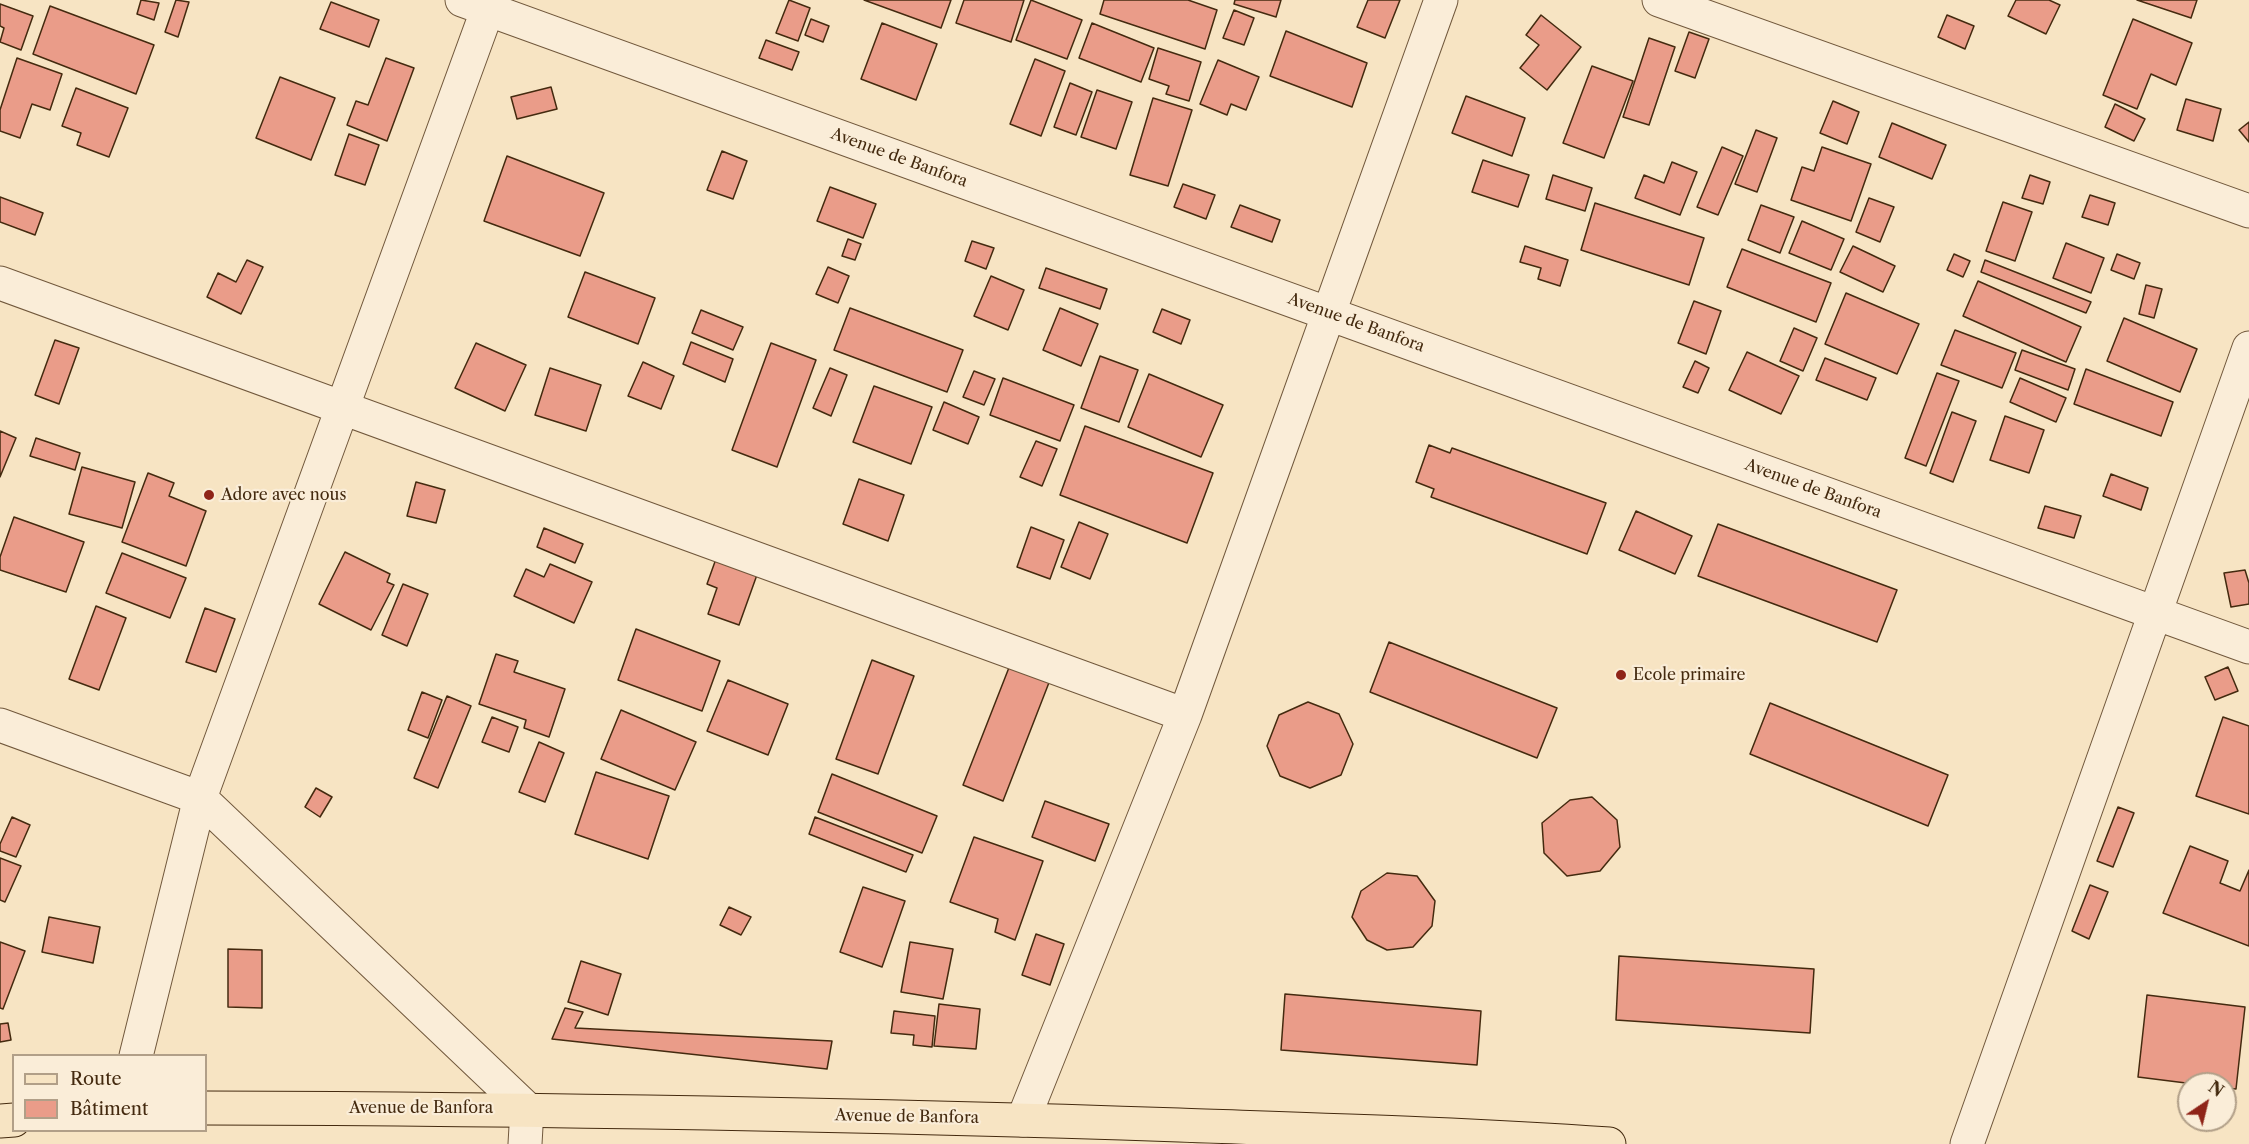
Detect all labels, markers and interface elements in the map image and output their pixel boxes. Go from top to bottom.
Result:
street label: Avenue de Banfora [828,124,970,192]
street label: Avenue de Banfora [1285,289,1427,357]
street label: Avenue de Banfora [1742,455,1884,523]
place label: Adore avec nous [221,485,346,505]
marker: Adore avec nous [202,488,216,502]
place label: Ecole primaire [1633,665,1745,685]
marker: Ecole primaire [1614,668,1628,682]
legend [12,1054,207,1132]
text: Route [70,1068,122,1090]
north arrow [2177,1072,2237,1132]
text: N [2205,1077,2228,1101]
text: Bâtiment [70,1098,148,1120]
street label: Avenue de Banfora [349,1098,493,1118]
street label: Avenue de Banfora [835,1106,979,1128]

